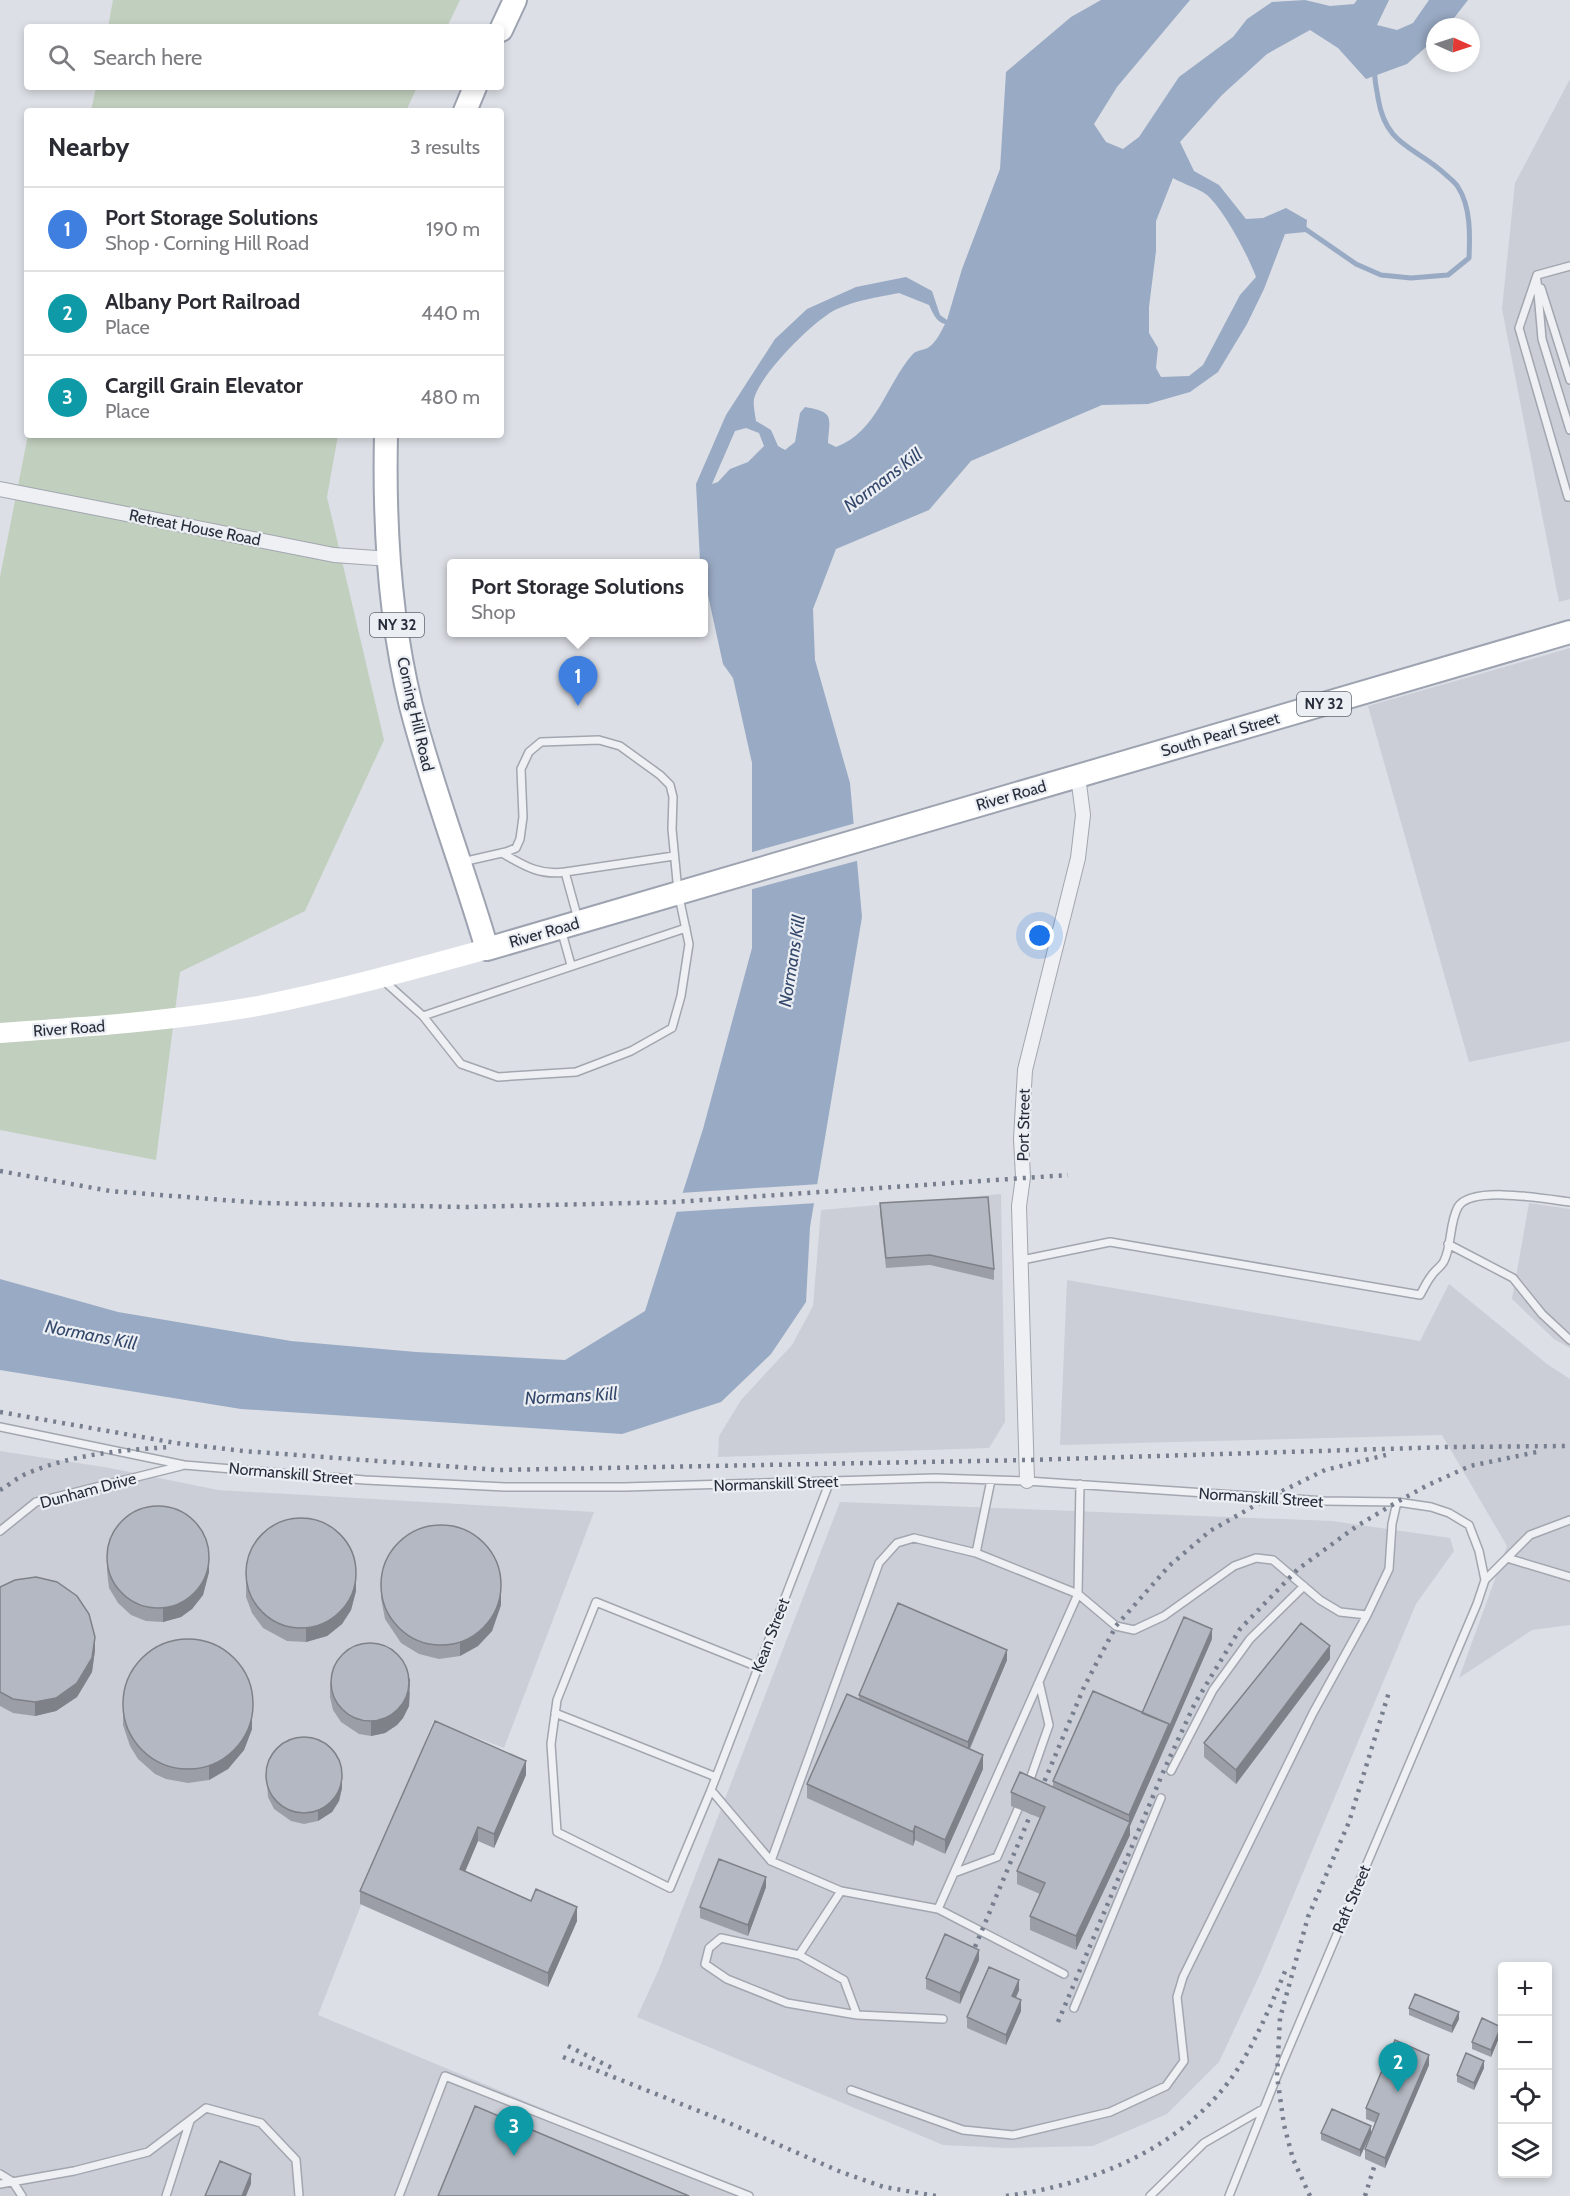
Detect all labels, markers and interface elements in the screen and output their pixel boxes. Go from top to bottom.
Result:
north arrow [1426,18,1480,72]
search box [24,24,504,90]
icon: search [45,41,78,74]
text: Search here [93,44,202,71]
text: Nearby [48,131,129,163]
text: 3 results [410,135,480,159]
text: Port Storage Solutions [105,204,318,231]
text: 1 [64,217,71,241]
text: 190 m [426,217,480,241]
text: Shop · Corning Hill Road [105,231,309,255]
text: Albany Port Railroad [105,288,300,315]
text: 2 [62,301,73,325]
text: 440 m [421,301,480,325]
text: Place [105,315,150,339]
text: Cargill Grain Elevator [105,372,303,399]
text: 3 [62,385,73,409]
text: 480 m [420,385,480,409]
text: Place [105,399,150,423]
water label: Normans Kill [839,443,927,517]
street label: Retreat House Road [127,505,262,550]
popup [447,559,708,637]
text: Port Storage Solutions [471,573,684,600]
text: Shop [471,600,516,624]
road number: NY 32 [370,613,424,637]
street label: Corning Hill Road [393,655,438,773]
pin: 1 [558,656,598,706]
road number: NY 32 [1297,692,1351,716]
street label: South Pearl Street [1159,708,1282,761]
street label: River Road [974,776,1048,815]
street label: River Road [507,913,581,952]
water label: Normans Kill [774,913,810,1009]
your location [1025,921,1054,950]
street label: River Road [32,1017,106,1040]
street label: Port Street [1013,1088,1034,1162]
water label: Normans Kill [43,1315,139,1355]
water label: Normans Kill [524,1383,619,1409]
street label: Normanskill Street [228,1459,355,1488]
street label: Dunham Drive [38,1469,138,1512]
street label: Normanskill Street [713,1472,839,1495]
street label: Normanskill Street [1198,1484,1325,1511]
street label: Kean Street [748,1595,794,1675]
street label: Raft Street [1329,1862,1375,1936]
map controls [1498,1962,1552,2178]
button: + [1498,1962,1552,2016]
button: − [1498,2016,1552,2070]
pin: 2 [1378,2042,1418,2092]
button: locate [1498,2070,1552,2124]
pin: 3 [494,2106,534,2156]
button: layers [1498,2124,1552,2178]

